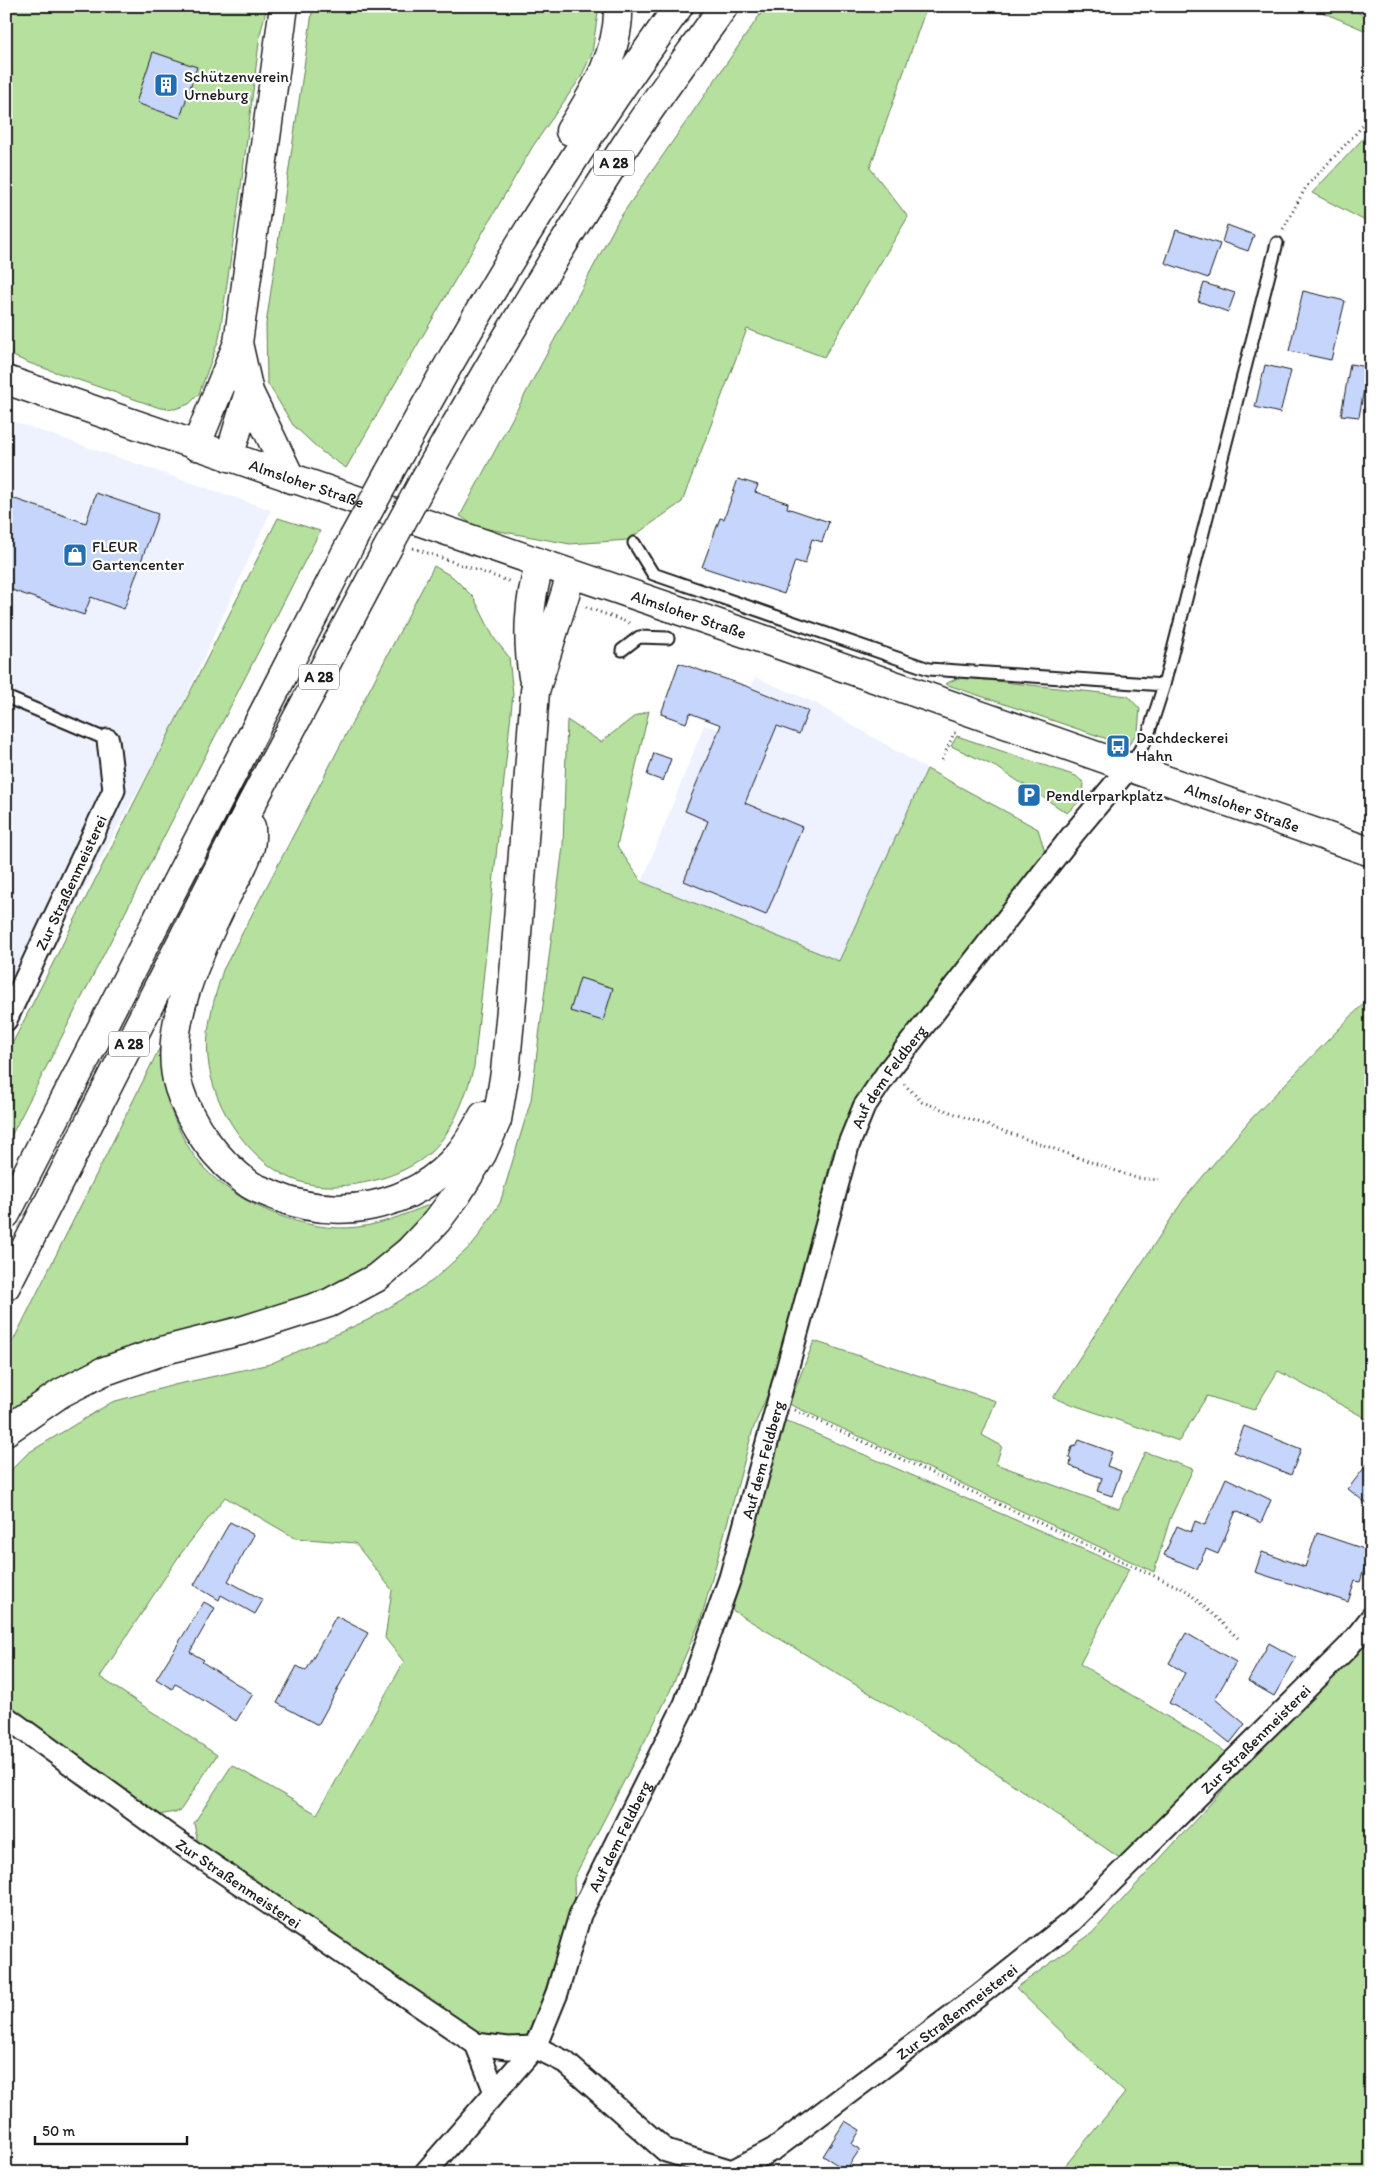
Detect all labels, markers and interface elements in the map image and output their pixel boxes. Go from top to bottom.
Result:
place label: Schützenverein Urneburg [184,67,289,104]
building icon: Schützenverein Urneburg [153,72,179,98]
road number: A 28 [594,150,634,176]
street label: Almsloher Straße [247,455,367,512]
place label: FLEUR Gartencenter [92,537,185,574]
shop icon: FLEUR Gartencenter [62,542,88,568]
street label: Almsloher Straße [629,586,749,643]
road number: A 28 [299,664,339,690]
place label: Dachdeckerei Hahn [1136,728,1228,765]
bus stop icon: Dachdeckerei Hahn [1105,733,1131,759]
street label: Almsloher Straße [1182,779,1302,836]
parking icon: Pendlerparkplatz [1016,782,1042,808]
place label: Pendlerparkplatz [1046,786,1164,805]
street label: Zur Straßenmeisterei [31,812,111,953]
street label: Auf dem Feldberg [847,1021,931,1131]
road number: A 28 [109,1032,149,1056]
street label: Auf dem Feldberg [738,1398,788,1521]
street label: Zur Straßenmeisterei [1197,1681,1315,1798]
street label: Auf dem Feldberg [584,1777,656,1895]
street label: Zur Straßenmeisterei [172,1834,305,1933]
street label: Zur Straßenmeisterei [893,1960,1021,2064]
scale bar [35,2114,188,2146]
text: 50 m [42,2122,75,2140]

